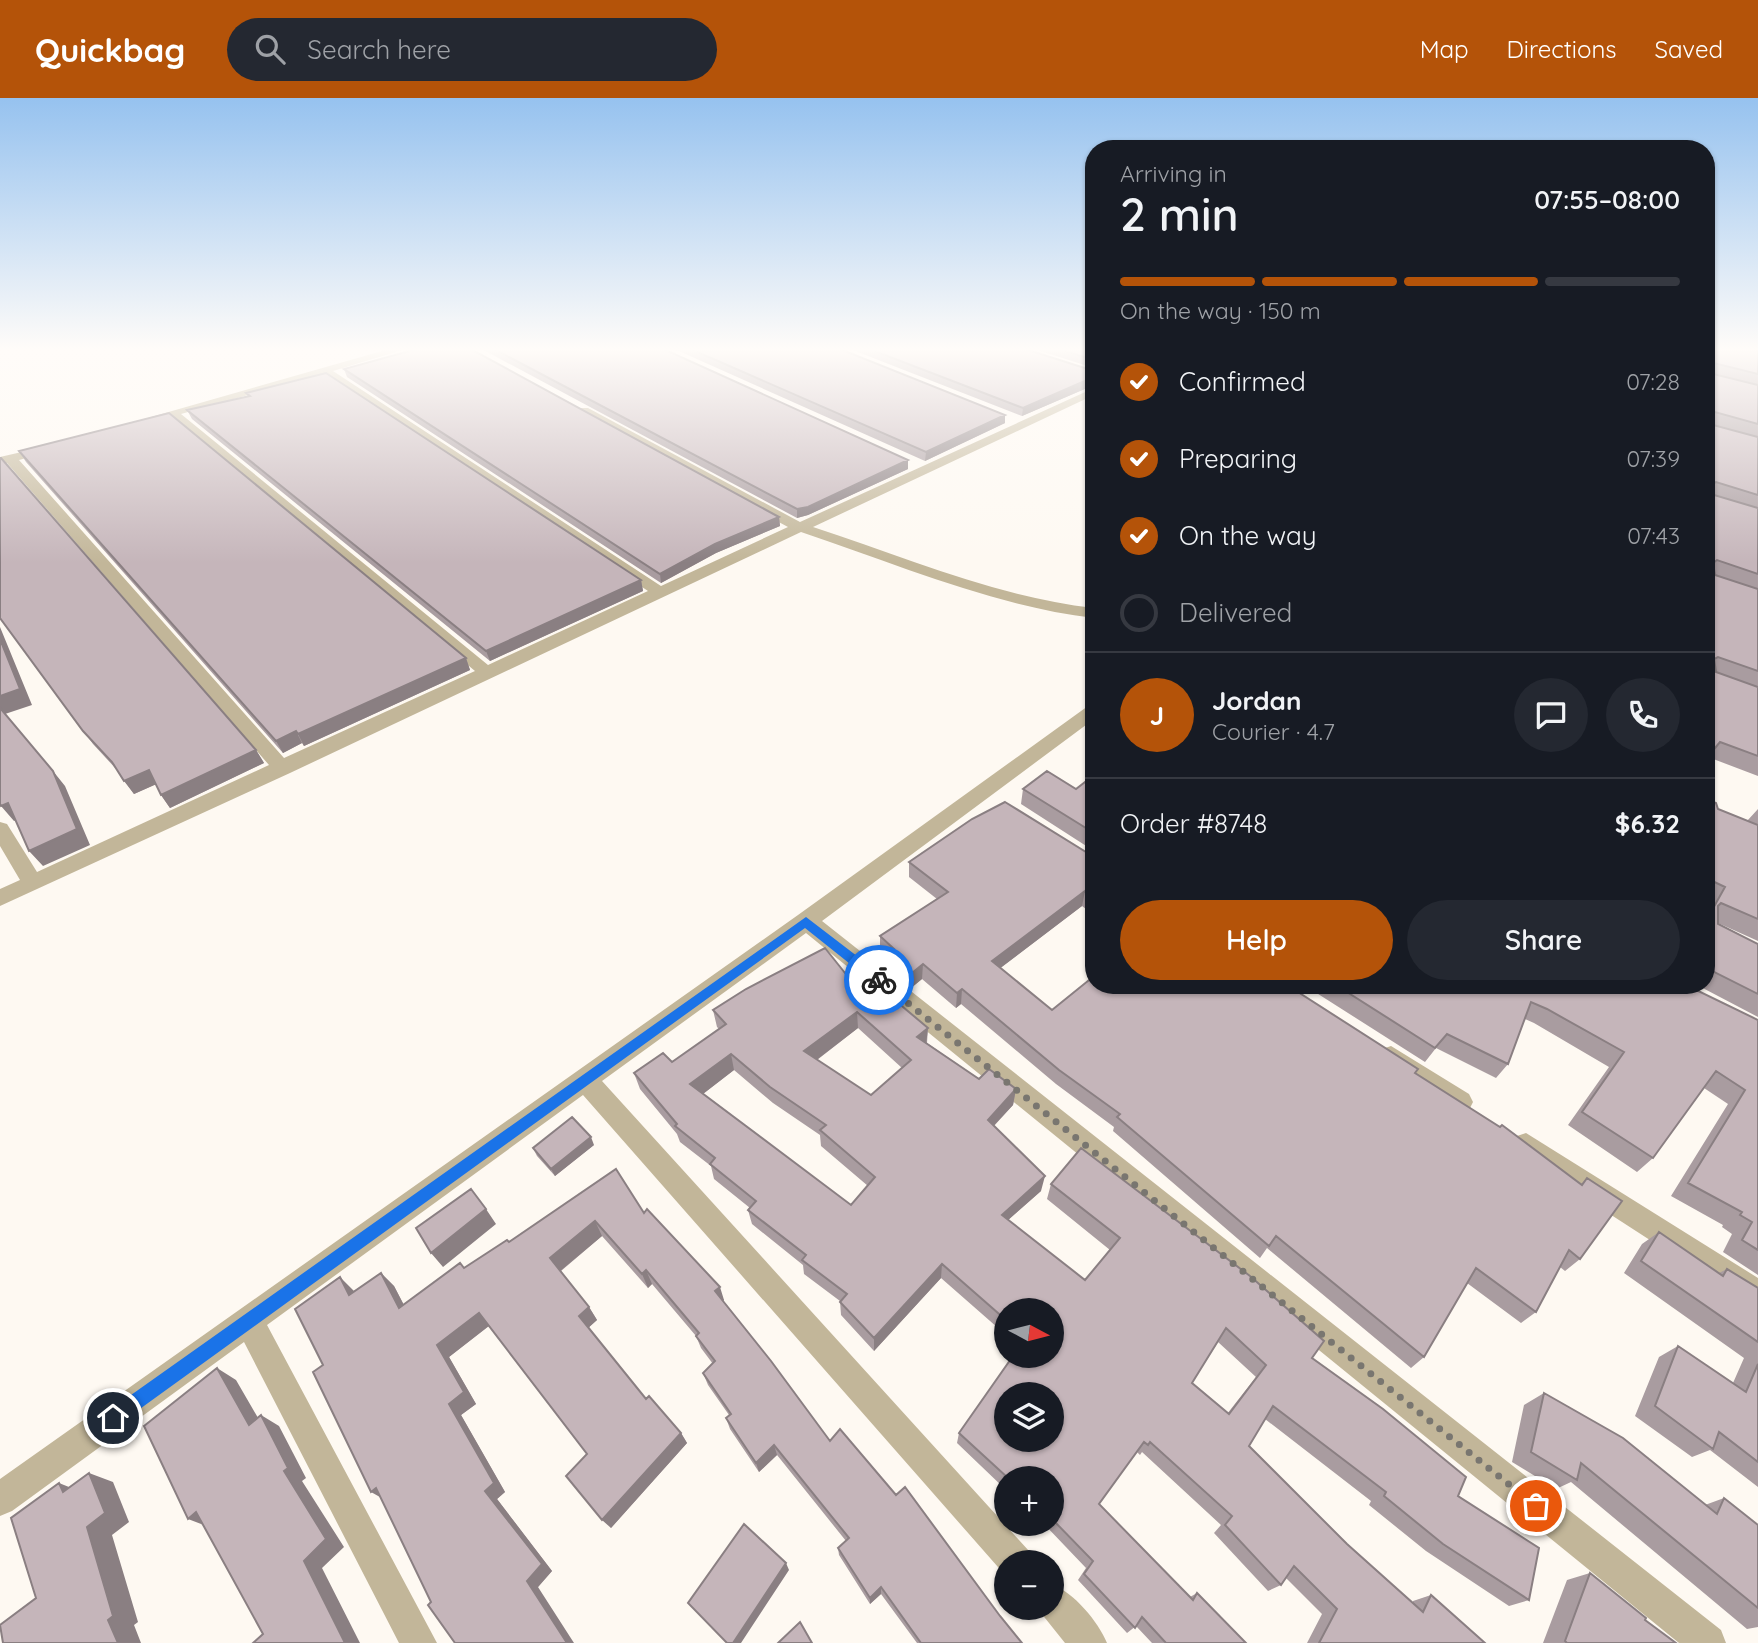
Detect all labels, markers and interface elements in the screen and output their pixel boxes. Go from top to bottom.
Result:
search box [227,18,717,81]
text: Quickbag [35,29,185,70]
icon: search [251,30,289,68]
text: Search here [307,33,451,66]
text: Map [1420,34,1469,64]
text: Directions [1507,34,1617,64]
text: Saved [1655,34,1723,64]
text: Arriving in [1120,159,1227,188]
text: 07:55–08:00 [1534,183,1680,216]
text: 2 min [1120,185,1239,243]
text: On the way · 150 m [1120,296,1321,325]
icon: check [1120,363,1158,401]
text: Confirmed [1179,365,1306,398]
text: 07:28 [1626,367,1680,396]
icon: check [1120,440,1158,478]
text: Preparing [1179,442,1297,475]
text: 07:39 [1627,444,1680,473]
icon: check [1120,517,1158,555]
text: On the way [1179,519,1317,552]
text: 07:43 [1627,521,1680,550]
text: Delivered [1179,596,1292,629]
button: chat [1514,678,1588,752]
button: phone [1606,678,1680,752]
text: Jordan [1212,684,1301,717]
text: J [1150,699,1164,732]
text: Courier · 4.7 [1212,717,1335,746]
text: Order #8748 [1120,807,1267,840]
text: $6.32 [1615,807,1680,840]
button: Help [1120,900,1393,980]
button: Share [1407,900,1680,980]
courier [844,945,914,1015]
icon: bike [860,961,898,999]
north arrow [994,1298,1064,1368]
map controls [994,1298,1064,1620]
button: layers [994,1382,1064,1452]
pin [83,1388,143,1448]
icon: home [94,1399,132,1437]
button: + [994,1466,1064,1536]
pin [1506,1476,1566,1536]
icon: bag [1517,1487,1555,1525]
button: − [994,1550,1064,1620]

